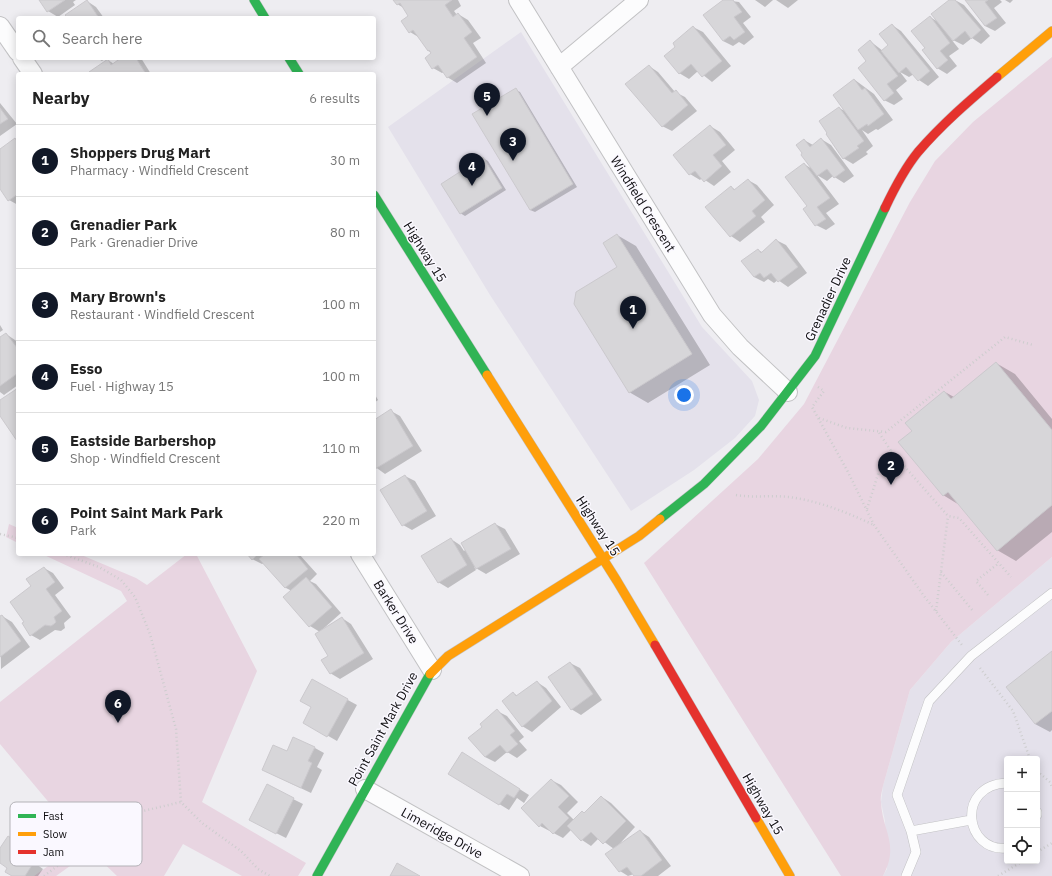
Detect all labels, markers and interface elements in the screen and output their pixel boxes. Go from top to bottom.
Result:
search box [16,16,376,60]
icon: search [30,27,52,49]
text: Search here [62,29,142,48]
pin: 5 [474,83,500,116]
text: Nearby [32,87,90,109]
text: 6 results [309,90,360,107]
pin: 3 [500,128,526,161]
text: Shoppers Drug Mart [70,143,211,162]
text: 1 [41,152,49,169]
text: 30 m [330,152,360,169]
pin: 4 [459,153,485,186]
street label: Windfield Crescent [607,153,679,255]
text: Pharmacy · Windfield Crescent [70,162,249,179]
text: Grenadier Park [70,215,177,234]
street label: Highway 15 [400,218,450,286]
text: 2 [41,224,49,241]
text: 80 m [330,224,360,241]
text: Park · Grenadier Drive [70,234,198,251]
street label: Grenadier Drive [801,254,855,344]
text: Mary Brown's [70,287,166,306]
text: 3 [41,296,49,313]
text: 100 m [322,296,360,313]
pin: 1 [620,296,646,329]
text: Restaurant · Windfield Crescent [70,306,255,323]
text: Esso [70,359,103,378]
text: 4 [41,368,49,385]
text: 100 m [322,368,360,385]
text: Fuel · Highway 15 [70,378,174,395]
your location [674,385,694,405]
text: Eastside Barbershop [70,431,216,450]
text: 5 [41,440,49,457]
text: 110 m [322,440,360,457]
text: Shop · Windfield Crescent [70,450,220,467]
pin: 2 [878,452,904,485]
street label: Highway 15 [572,493,624,559]
text: Point Saint Mark Park [70,503,223,522]
text: 6 [41,512,49,529]
text: 220 m [322,512,360,529]
text: Park [70,522,96,539]
street label: Barker Drive [370,577,422,647]
street label: Point Saint Mark Drive [344,669,422,789]
pin: 6 [105,690,131,723]
map controls [1004,756,1040,864]
button: + [1004,756,1040,792]
street label: Highway 15 [739,770,787,838]
button: − [1004,792,1040,828]
legend [10,802,142,866]
street label: Limeridge Drive [398,804,486,862]
text: Fast [43,809,64,823]
text: Slow [43,827,67,841]
button: locate [1004,828,1040,864]
text: Jam [43,845,64,859]

